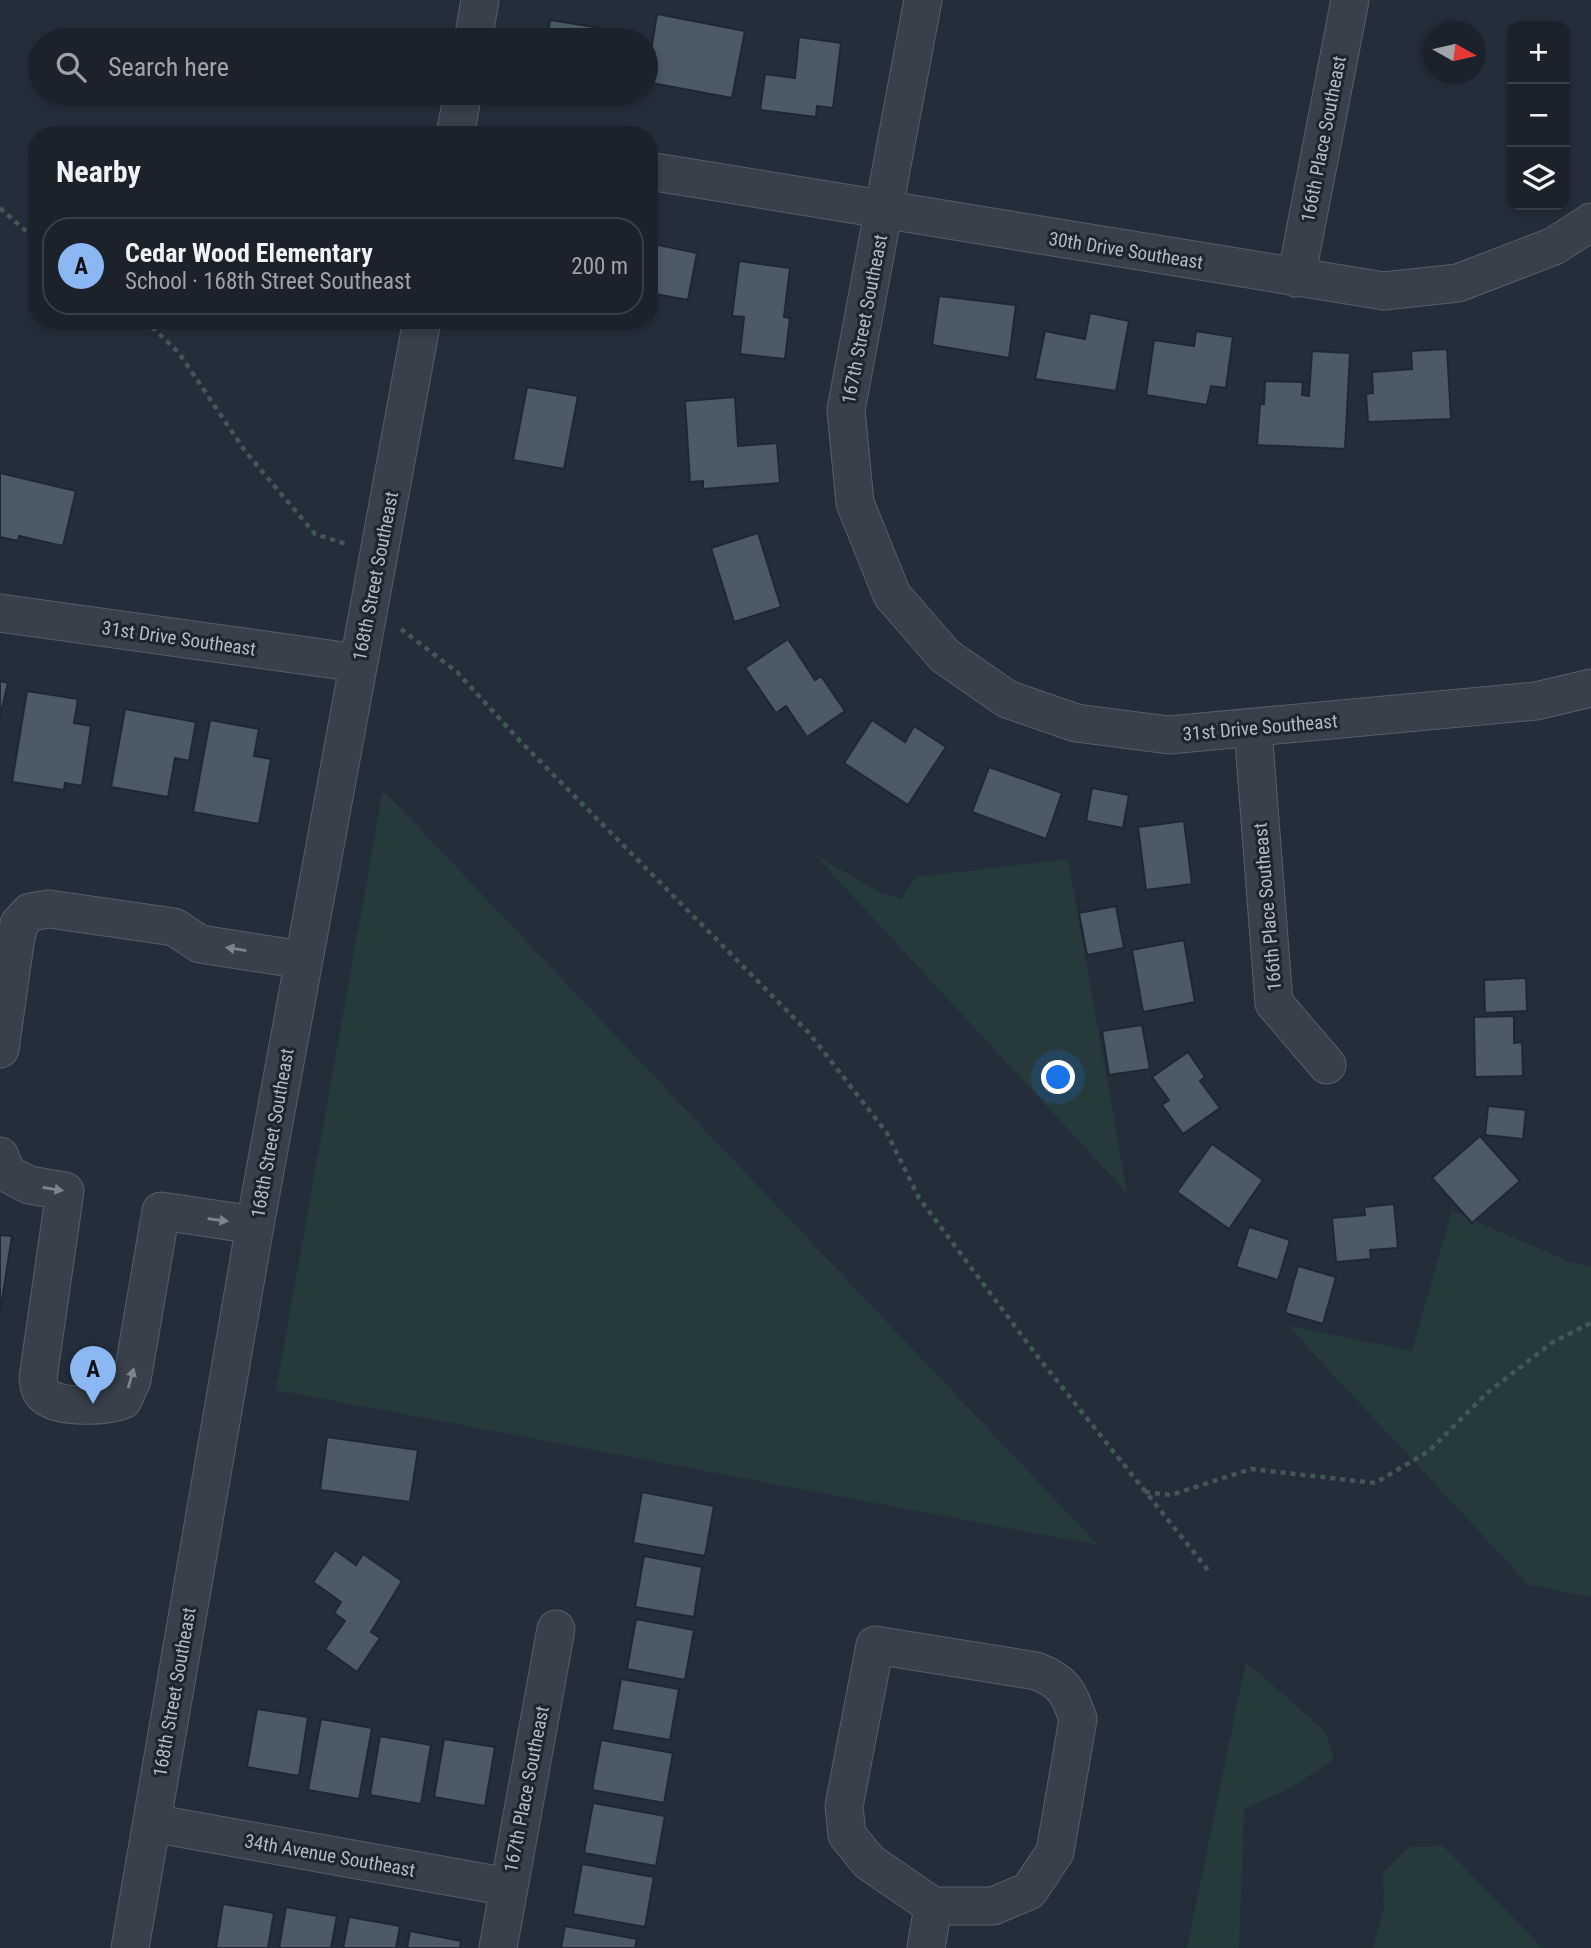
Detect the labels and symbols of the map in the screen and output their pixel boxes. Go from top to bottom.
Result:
north arrow [1423,21,1486,84]
street label: 166th Place Southeast [1296,54,1351,224]
street label: 30th Drive Southeast [1047,227,1205,274]
street label: 167th Street Southeast [837,233,892,406]
street label: 168th Street Southeast [348,490,403,663]
street label: 31st Drive Southeast [100,616,257,661]
street label: 31st Drive Southeast [1182,709,1338,746]
street label: 166th Place Southeast [1249,822,1286,992]
one-way arrow [225,943,247,954]
street label: 168th Street Southeast [246,1046,299,1220]
your location [1041,1060,1075,1094]
one-way arrow [42,1184,64,1195]
one-way arrow [207,1215,229,1226]
pin: A [70,1346,116,1404]
one-way arrow [126,1367,136,1388]
street label: 168th Street Southeast [148,1605,201,1779]
street label: 167th Place Southeast [499,1704,554,1874]
street label: 34th Avenue Southeast [243,1829,417,1882]

